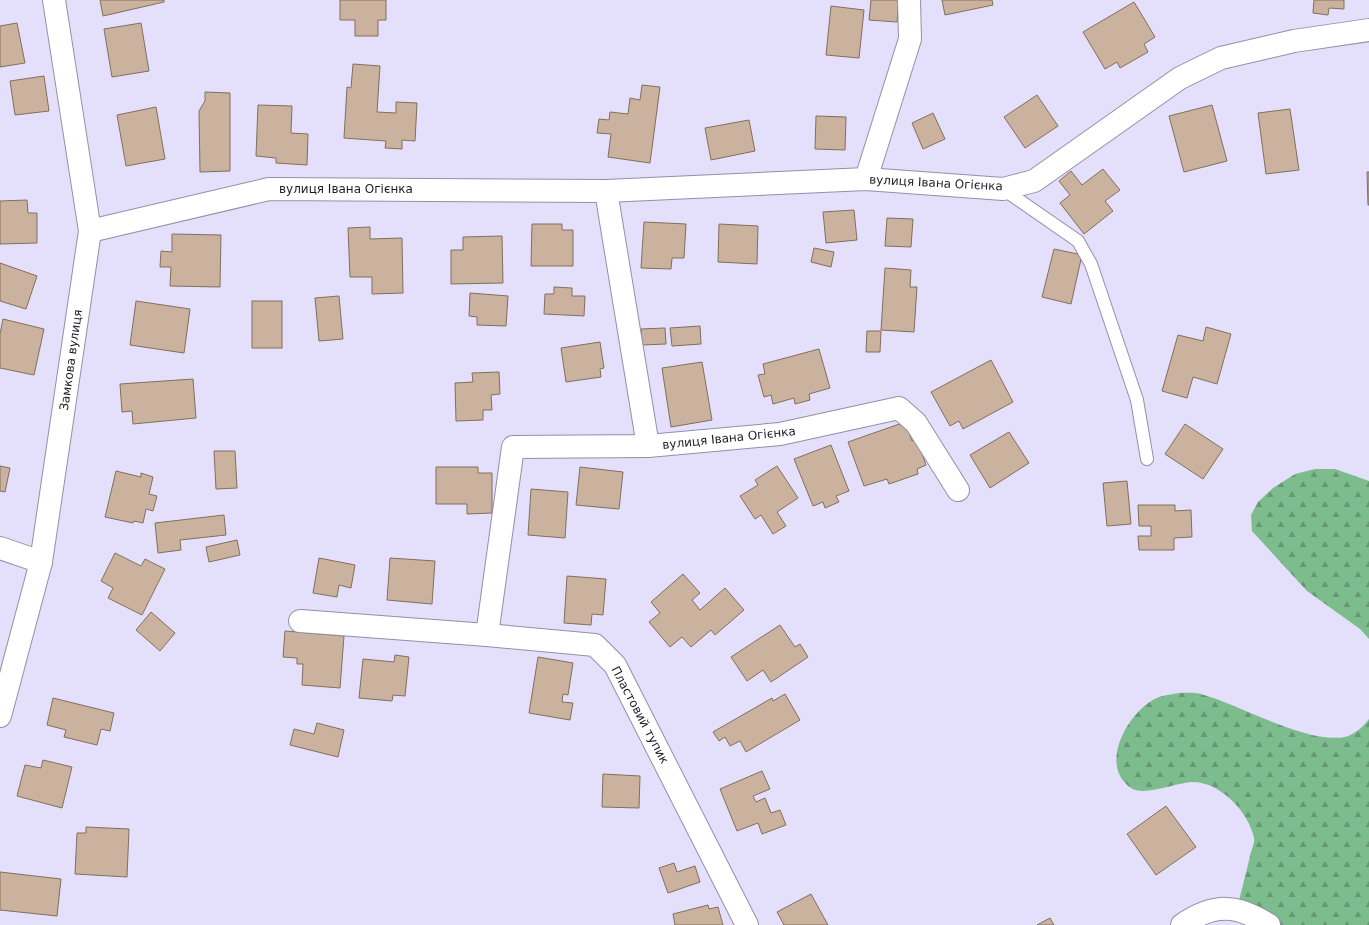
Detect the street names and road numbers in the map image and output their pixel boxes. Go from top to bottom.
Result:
street label: вулиця Івана Огієнка [869,173,1003,193]
street label: вулиця Івана Огієнка [279,182,413,196]
street label: Замкова вулиця [57,309,85,411]
street label: вулиця Івана Огієнка [662,424,796,452]
street label: Пластовий тупик [608,664,672,766]

